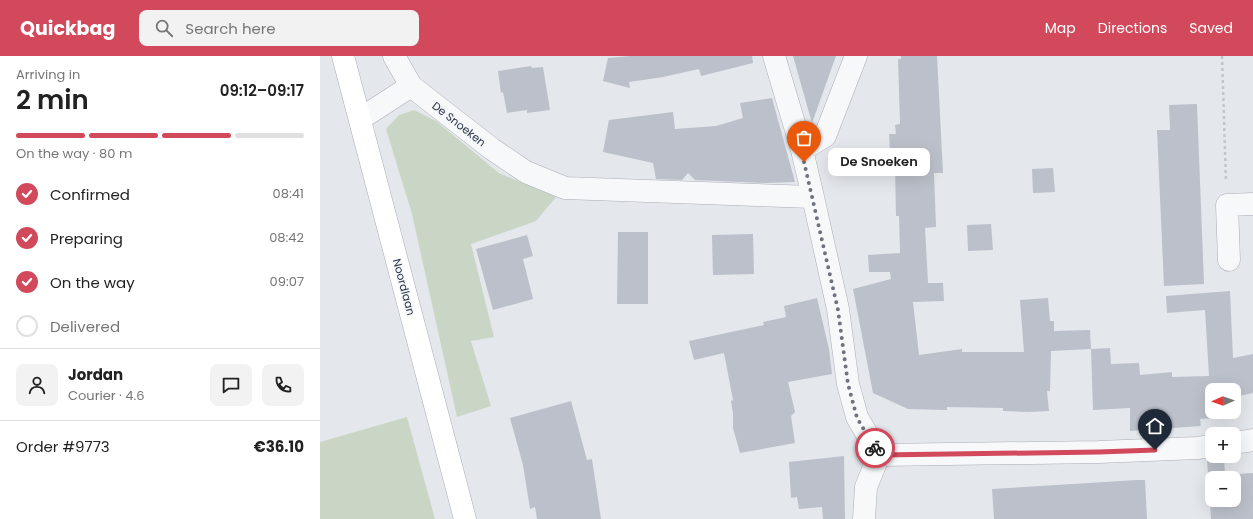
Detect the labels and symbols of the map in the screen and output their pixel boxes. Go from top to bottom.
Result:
street label: De Snoeken [429,98,489,150]
pin [787,121,821,162]
callout: De Snoeken [828,148,930,176]
street label: Noordlaan [389,257,419,317]
north arrow [1205,383,1241,419]
pin [1138,409,1172,450]
courier [855,428,895,468]

